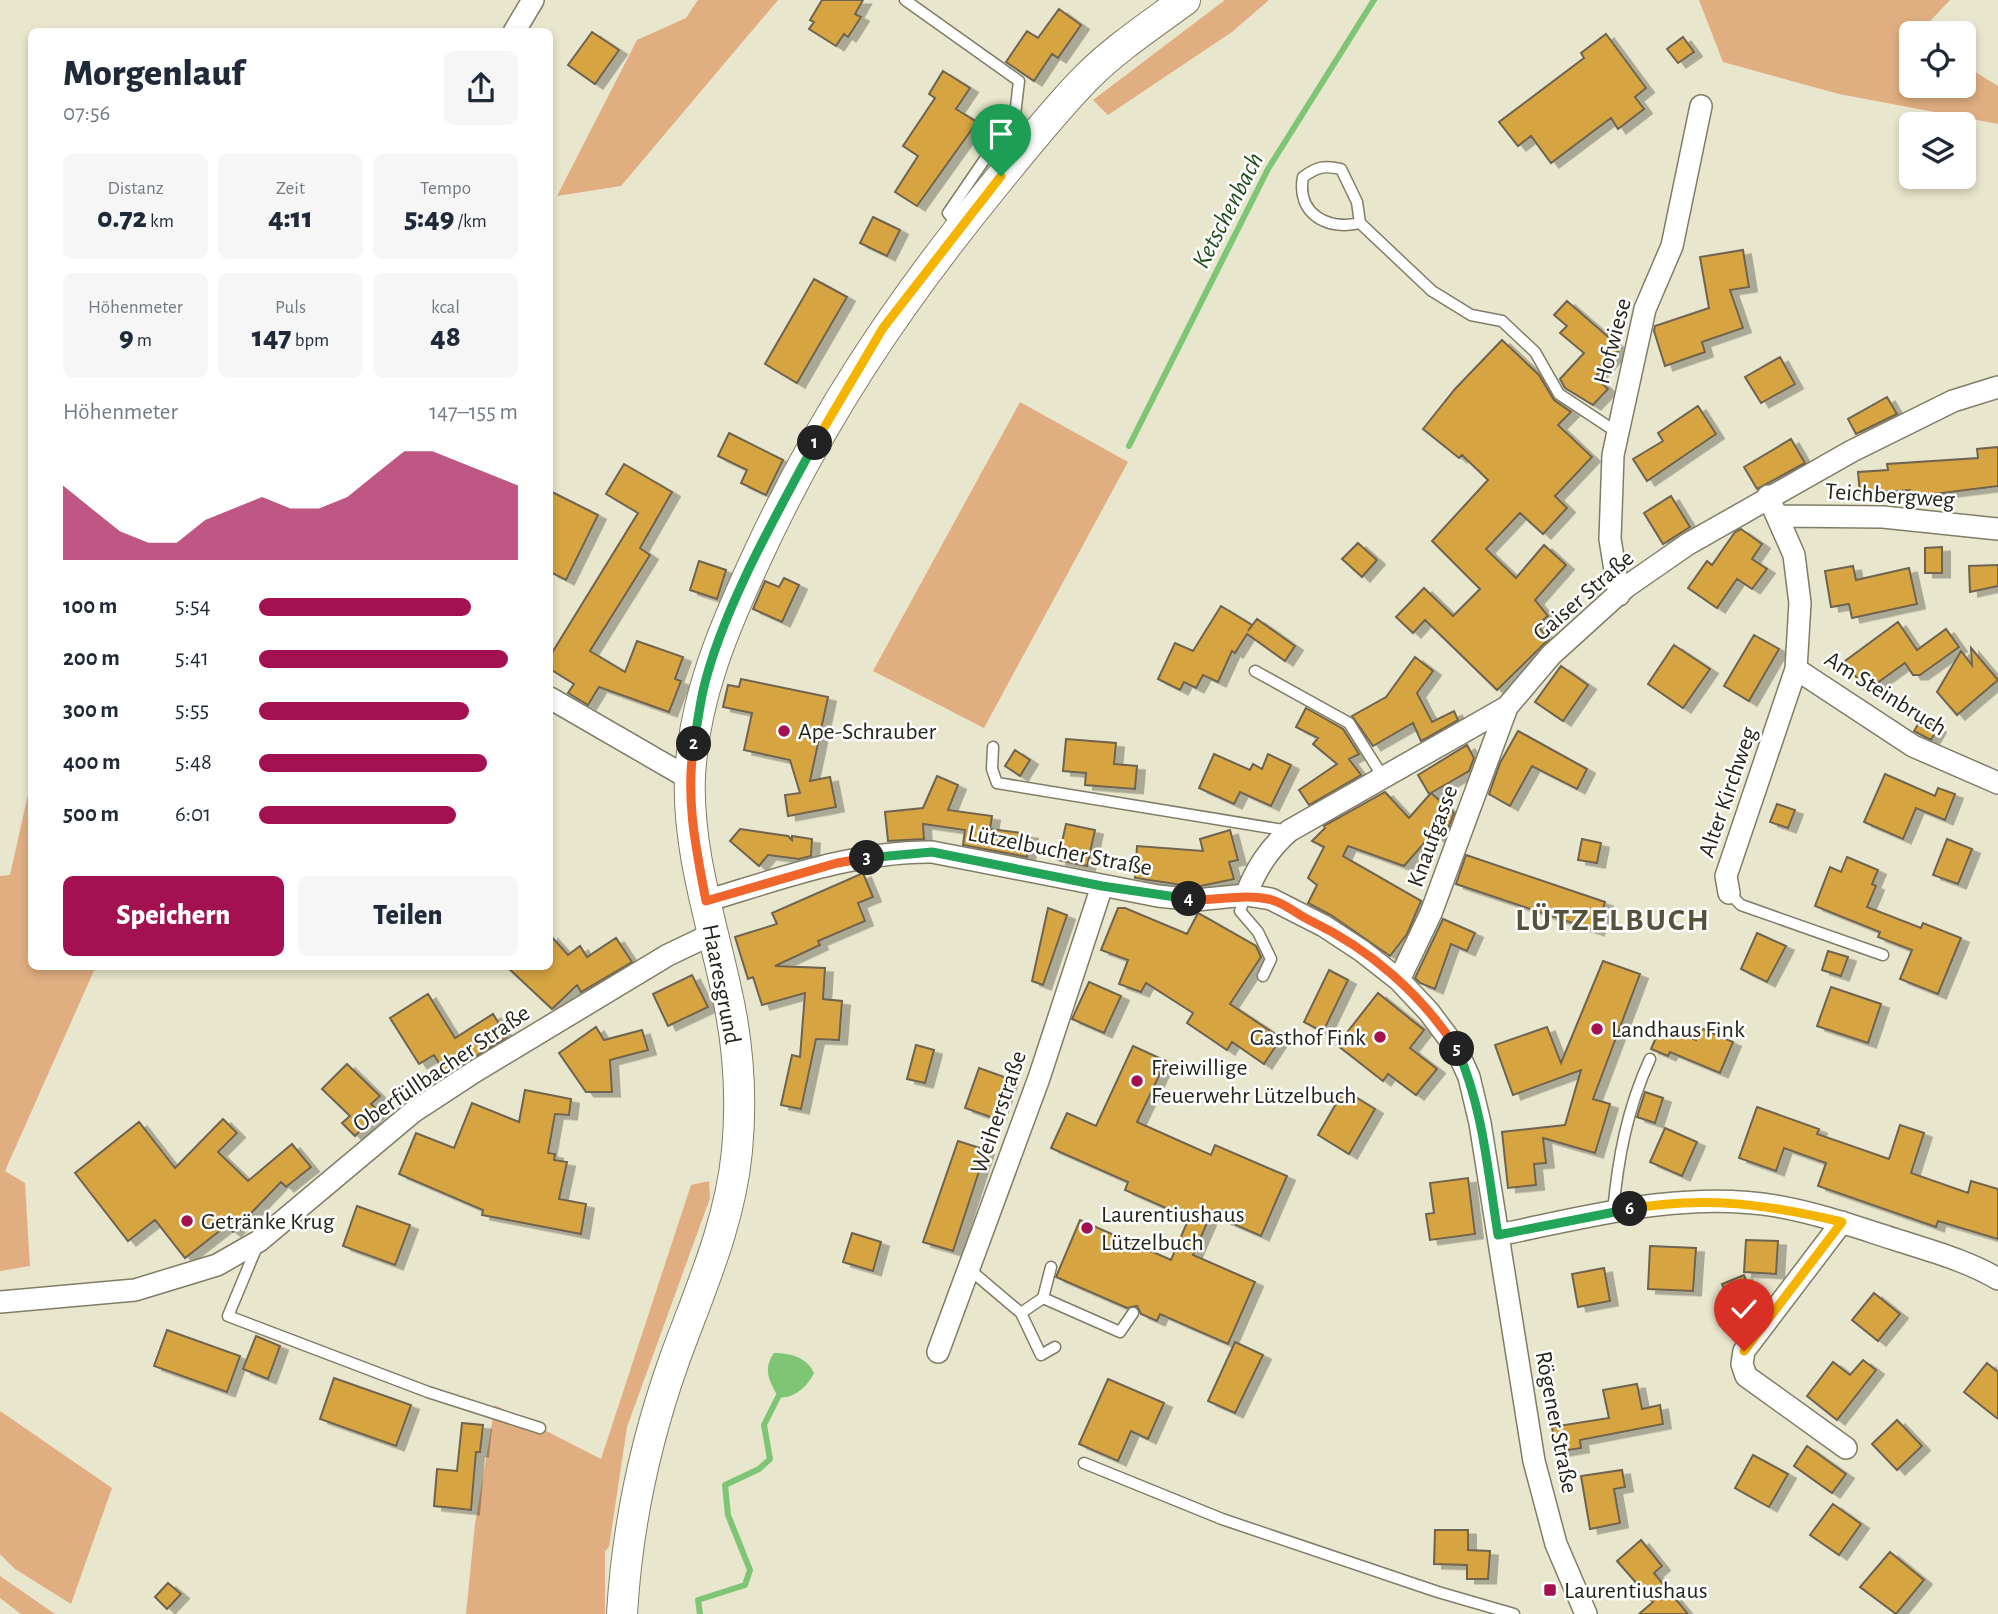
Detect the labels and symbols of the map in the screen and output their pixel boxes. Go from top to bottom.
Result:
pin [971,104,1031,176]
water label: Ketschenbach [1188,148,1268,273]
street label: Hofwiese [1590,296,1636,387]
pin: 1 [798,426,832,460]
street label: Teichbergweg [1824,479,1956,513]
street label: Gaiser Straße [1529,546,1639,646]
street label: Am Steinbruch [1820,647,1951,741]
place label: Ape-Schrauber [798,720,937,744]
marker: Ape-Schrauber [776,723,792,739]
street label: Alter Kirchweg [1694,724,1762,861]
pin: 2 [676,726,712,762]
street label: Knaufgasse [1403,782,1462,890]
street label: Lützelbucher Straße [966,821,1154,881]
pin: 3 [850,840,884,876]
pin: 4 [1172,881,1206,916]
district label: LÜTZELBUCH [1515,902,1711,936]
street label: Haaresgrund [698,922,744,1046]
street label: Oberfüllbacher Straße [349,1001,534,1137]
place label: Landhaus Fink [1611,1018,1745,1042]
marker: Landhaus Fink [1589,1021,1605,1037]
place label: Gasthof Fink [1250,1026,1366,1050]
marker: Gasthof Fink [1372,1029,1388,1045]
pin: 5 [1440,1032,1474,1066]
street label: Weiherstraße [967,1048,1031,1177]
place label: Freiwillige Feuerwehr Lützelbuch [1151,1056,1356,1108]
marker: Freiwillige Feuerwehr Lützelbuch [1129,1073,1145,1089]
pin: 6 [1612,1192,1648,1226]
place label: Laurentiushaus Lützelbuch [1101,1203,1245,1255]
place label: Getränke Krug [201,1210,335,1234]
marker: Getränke Krug [179,1213,195,1229]
marker: Laurentiushaus Lützelbuch [1079,1220,1095,1236]
pin [1714,1279,1774,1351]
street label: Rögener Straße [1530,1349,1582,1495]
place label: Laurentiushaus [1564,1579,1708,1603]
marker: Laurentiushaus [1542,1582,1558,1598]

